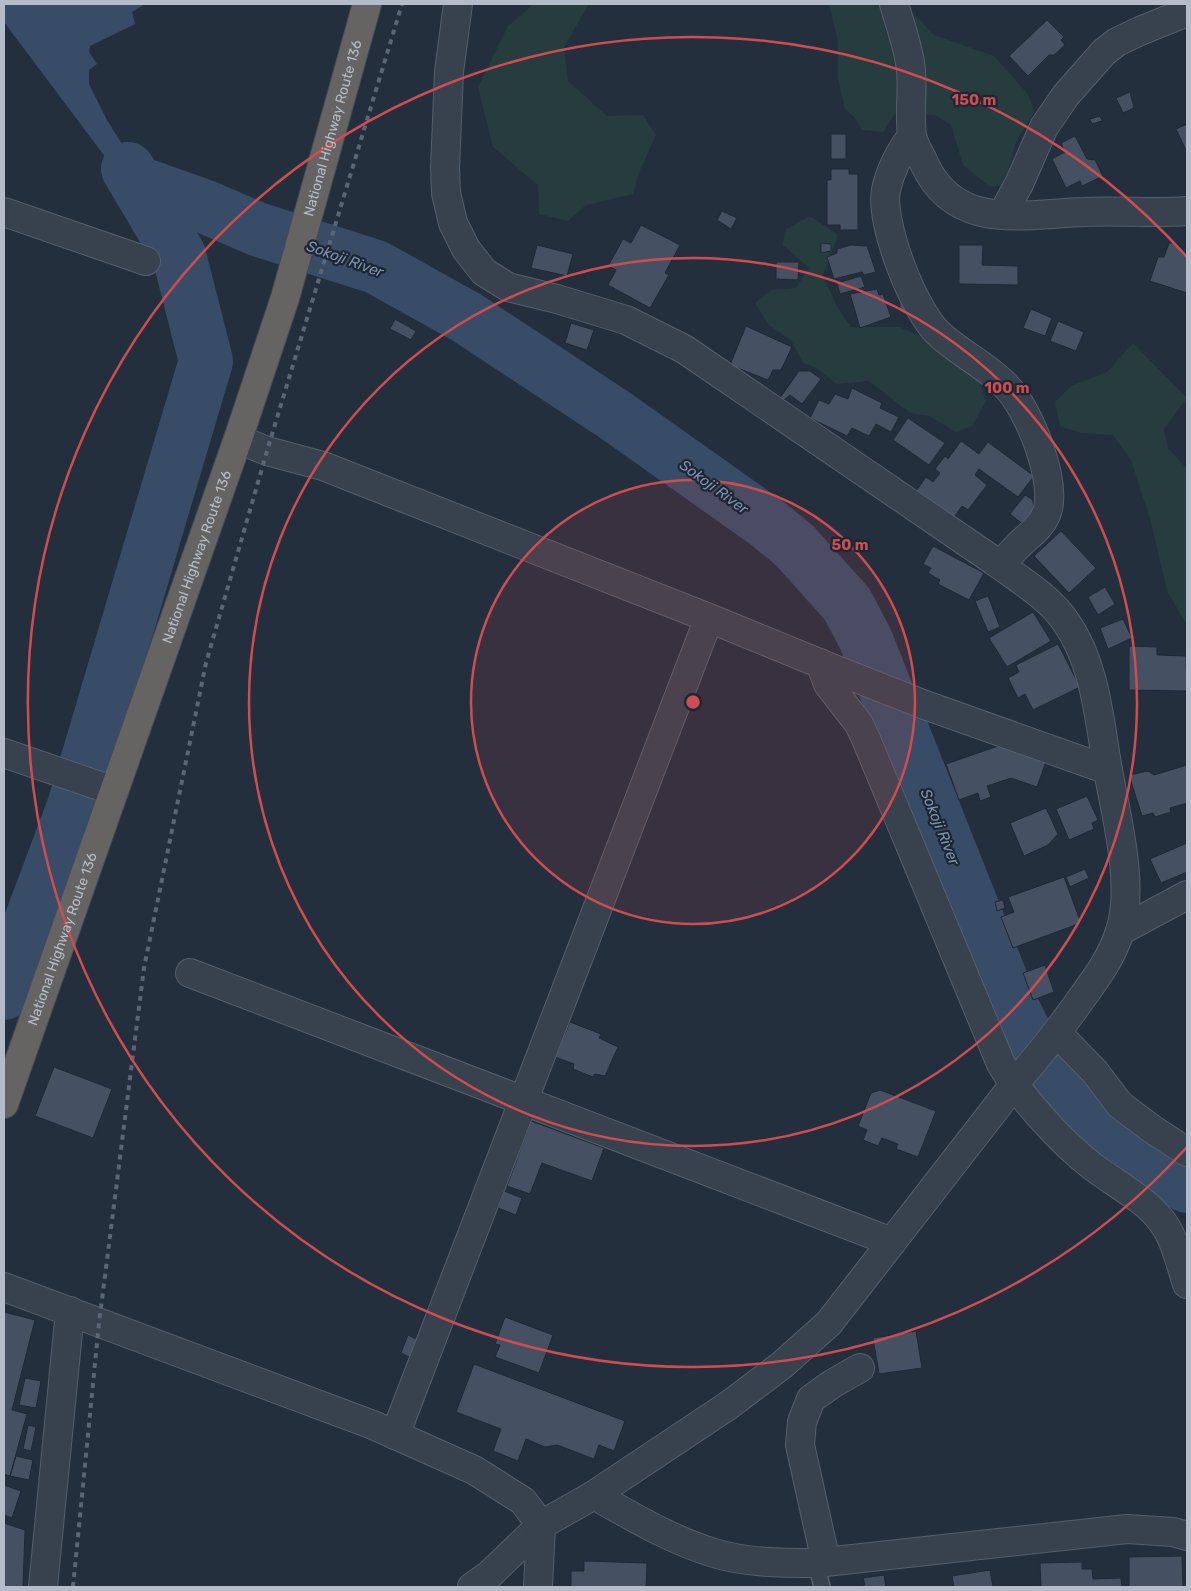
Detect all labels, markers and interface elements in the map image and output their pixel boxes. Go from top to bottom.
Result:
street label: National Highway Route 136 [300,38,366,218]
text: 150 m [952,91,996,109]
water label: Sokoji River [304,237,387,282]
text: 100 m [985,379,1029,397]
water label: Sokoji River [676,456,753,519]
street label: National Highway Route 136 [159,468,235,646]
text: 50 m [832,536,868,554]
centre of rings [684,693,702,711]
water label: Sokoji River [917,786,964,869]
street label: National Highway Route 136 [24,850,101,1028]

